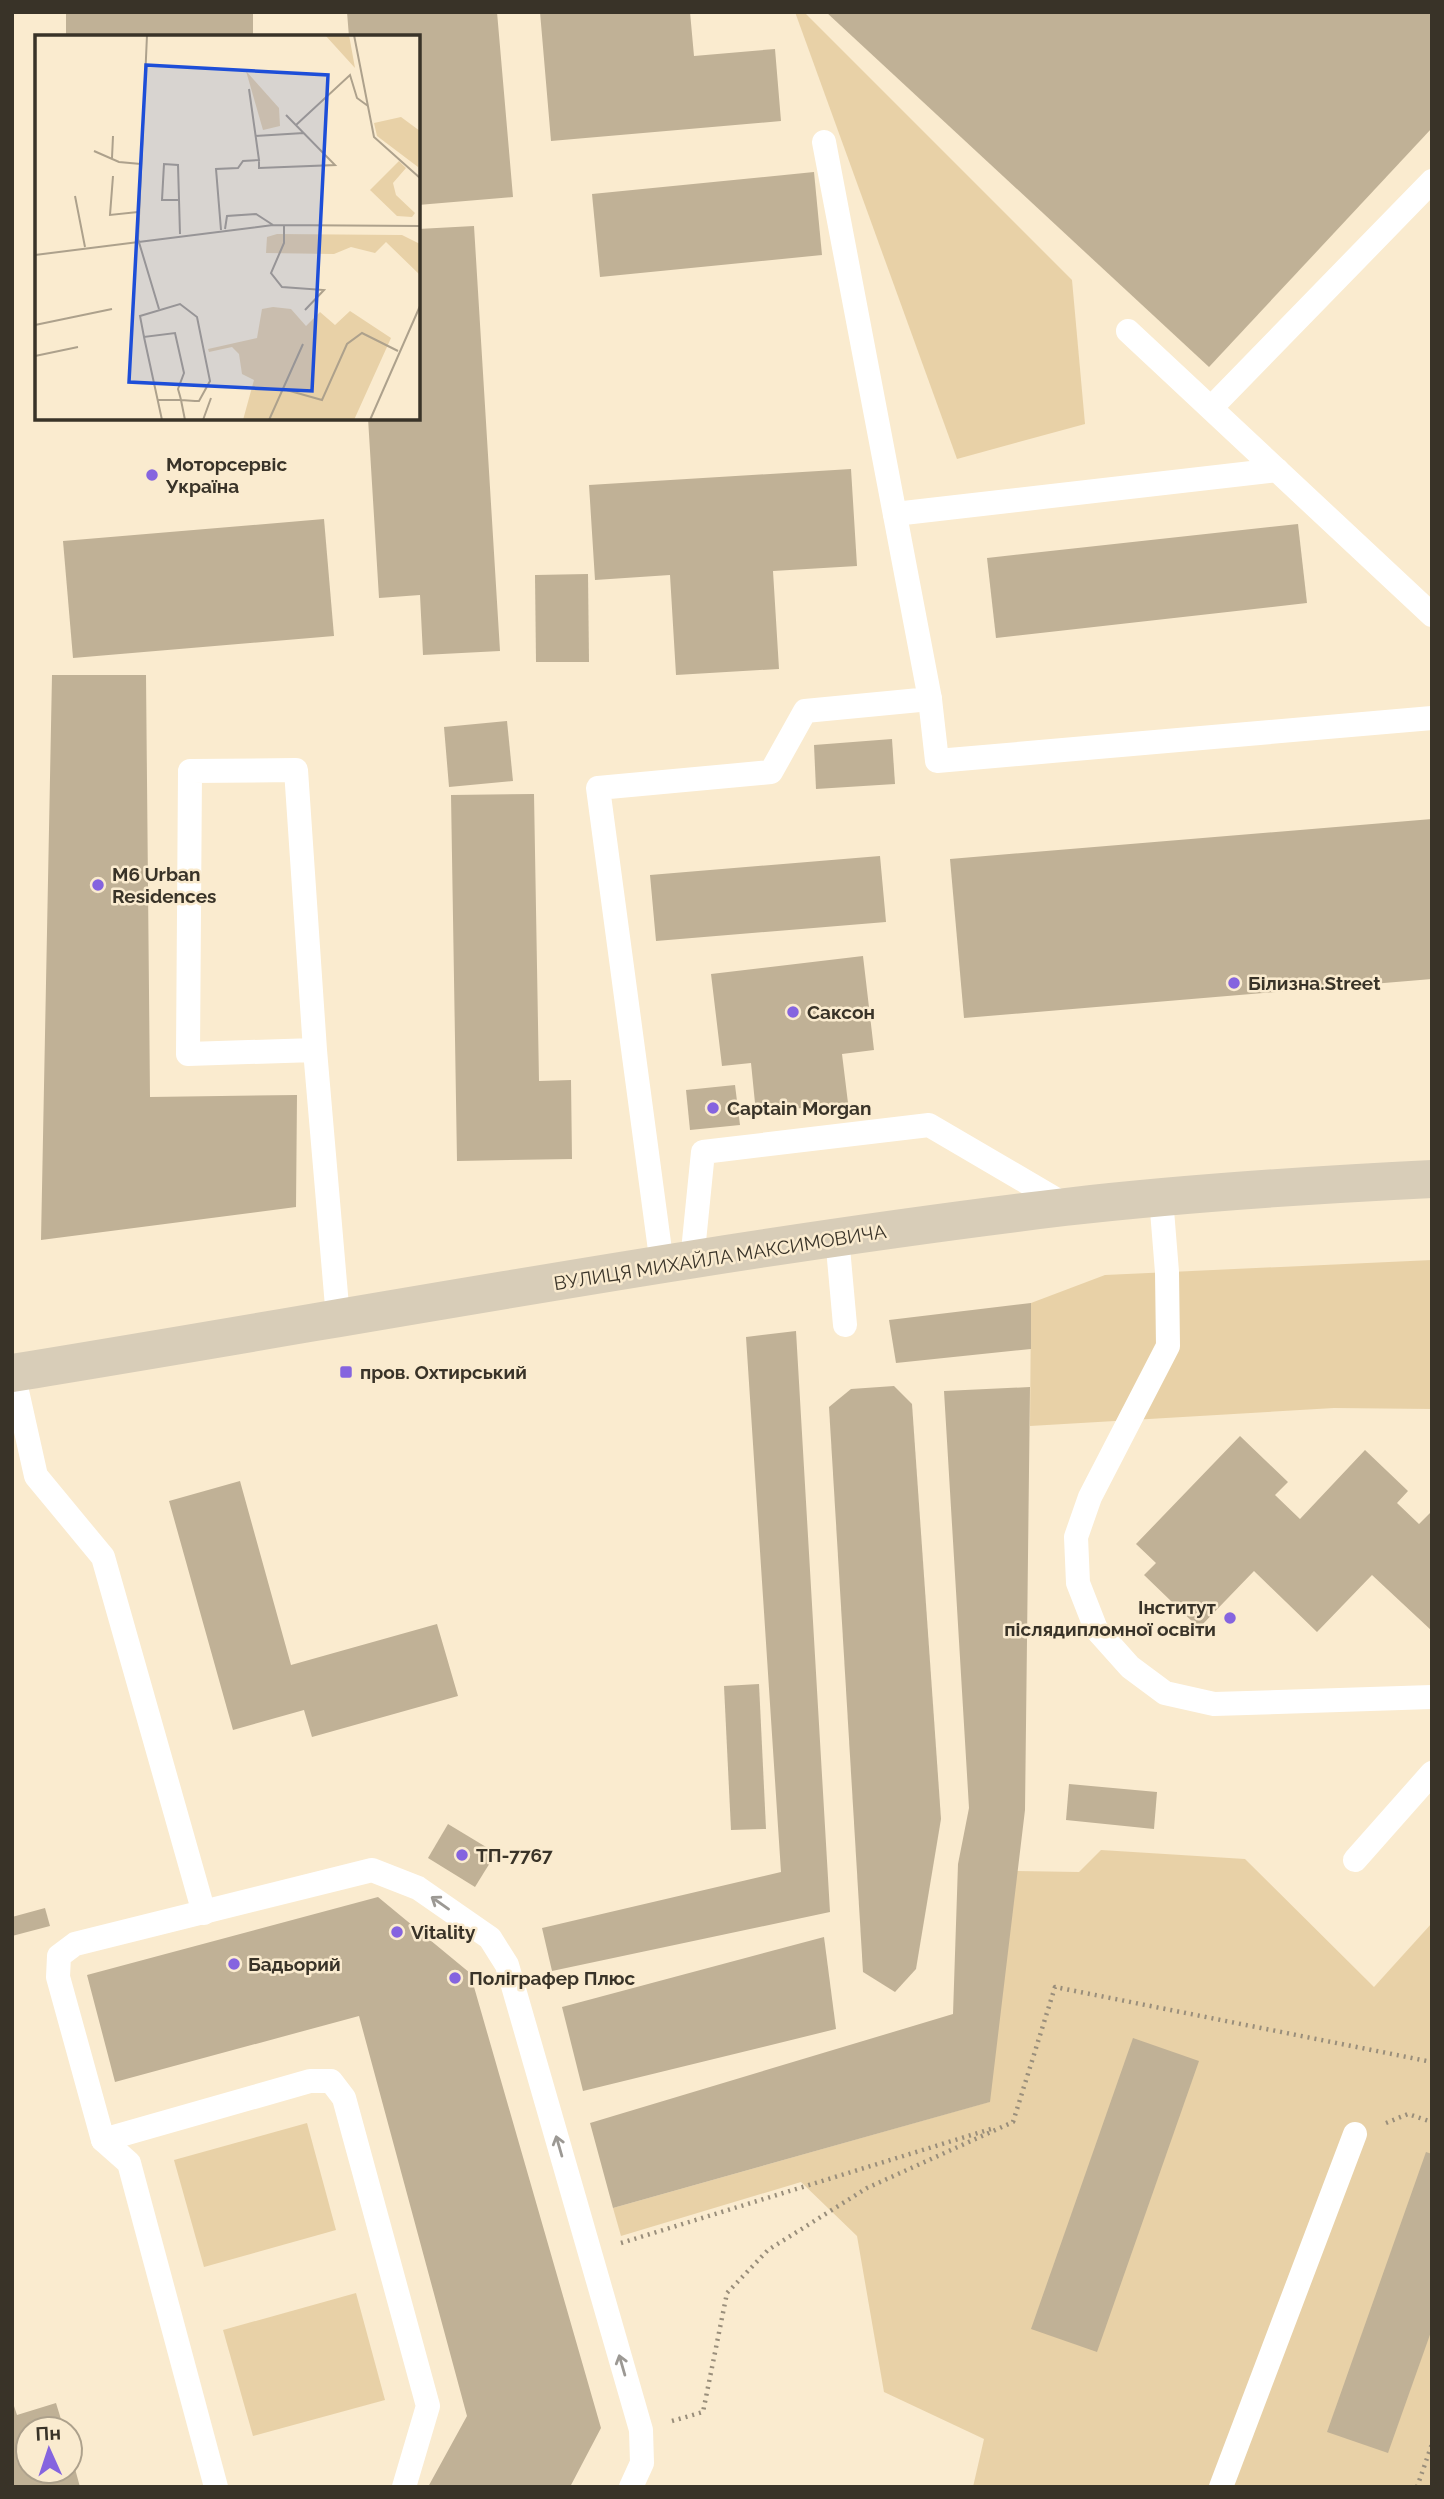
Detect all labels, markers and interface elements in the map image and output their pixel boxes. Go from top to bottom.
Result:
inset map [35,35,420,420]
place label: Моторсервіс Україна [165,453,287,497]
marker: Моторсервіс Україна [144,467,160,483]
place label: M6 Urban Residences [112,863,216,907]
marker: M6 Urban Residences [90,877,106,893]
place label: Білизна.Street [1248,972,1381,994]
marker: Білизна.Street [1226,975,1242,991]
place label: Саксон [807,1001,875,1023]
marker: Саксон [785,1004,801,1020]
place label: Captain Morgan [727,1097,871,1119]
marker: Captain Morgan [705,1100,721,1116]
street label: ВУЛИЦЯ МИХАЙЛА МАКСИМОВИЧА [552,1220,888,1294]
place label: пров. Охтирський [360,1361,527,1383]
marker: пров. Охтирський [338,1364,354,1380]
place label: Інститут післядипломної освіти [1004,1596,1217,1640]
marker: Інститут післядипломної освіти [1222,1610,1238,1626]
place label: ТП-7767 [476,1844,553,1866]
marker: ТП-7767 [454,1847,470,1863]
one-way arrow [431,1896,450,1910]
place label: Vitality [411,1921,476,1943]
marker: Vitality [389,1924,405,1940]
place label: Бадьорий [248,1953,341,1975]
marker: Бадьорий [226,1956,242,1972]
place label: Поліграфер Плюс [469,1967,635,1989]
marker: Поліграфер Плюс [447,1970,463,1986]
one-way arrow [552,2135,565,2158]
one-way arrow [615,2354,628,2376]
north arrow [14,2415,84,2485]
text: Пн [35,2421,61,2445]

